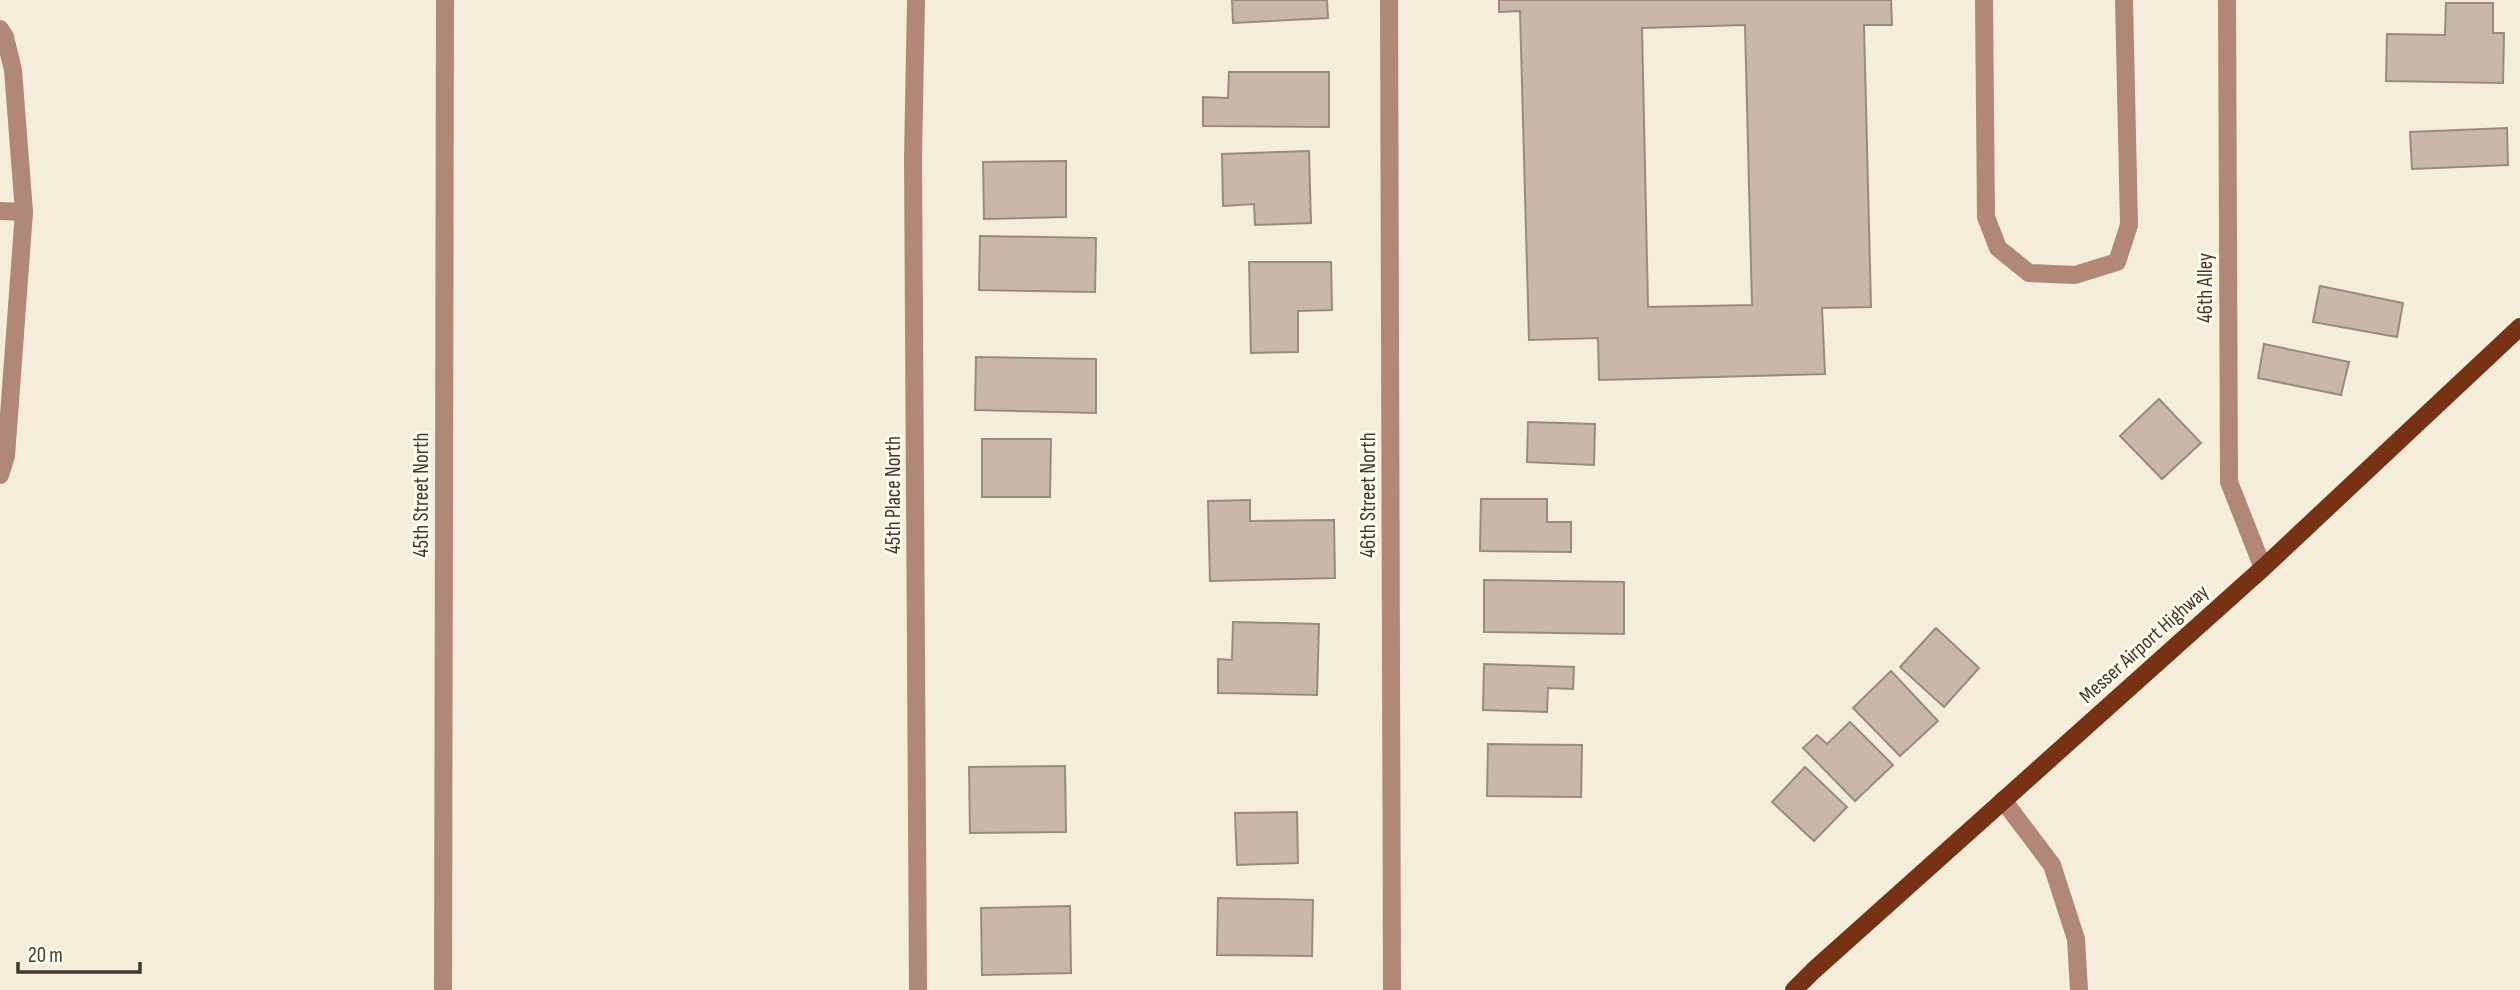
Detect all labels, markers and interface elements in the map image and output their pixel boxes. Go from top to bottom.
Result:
street label: 46th Alley [2193,253,2218,323]
street label: 46th Street North [1356,432,1381,558]
street label: 45th Street North [409,433,434,557]
street label: 45th Place North [881,436,906,554]
street label: Messer Airport Highway [2074,579,2214,709]
scale bar [18,930,140,974]
text: 20 m [28,943,63,968]

